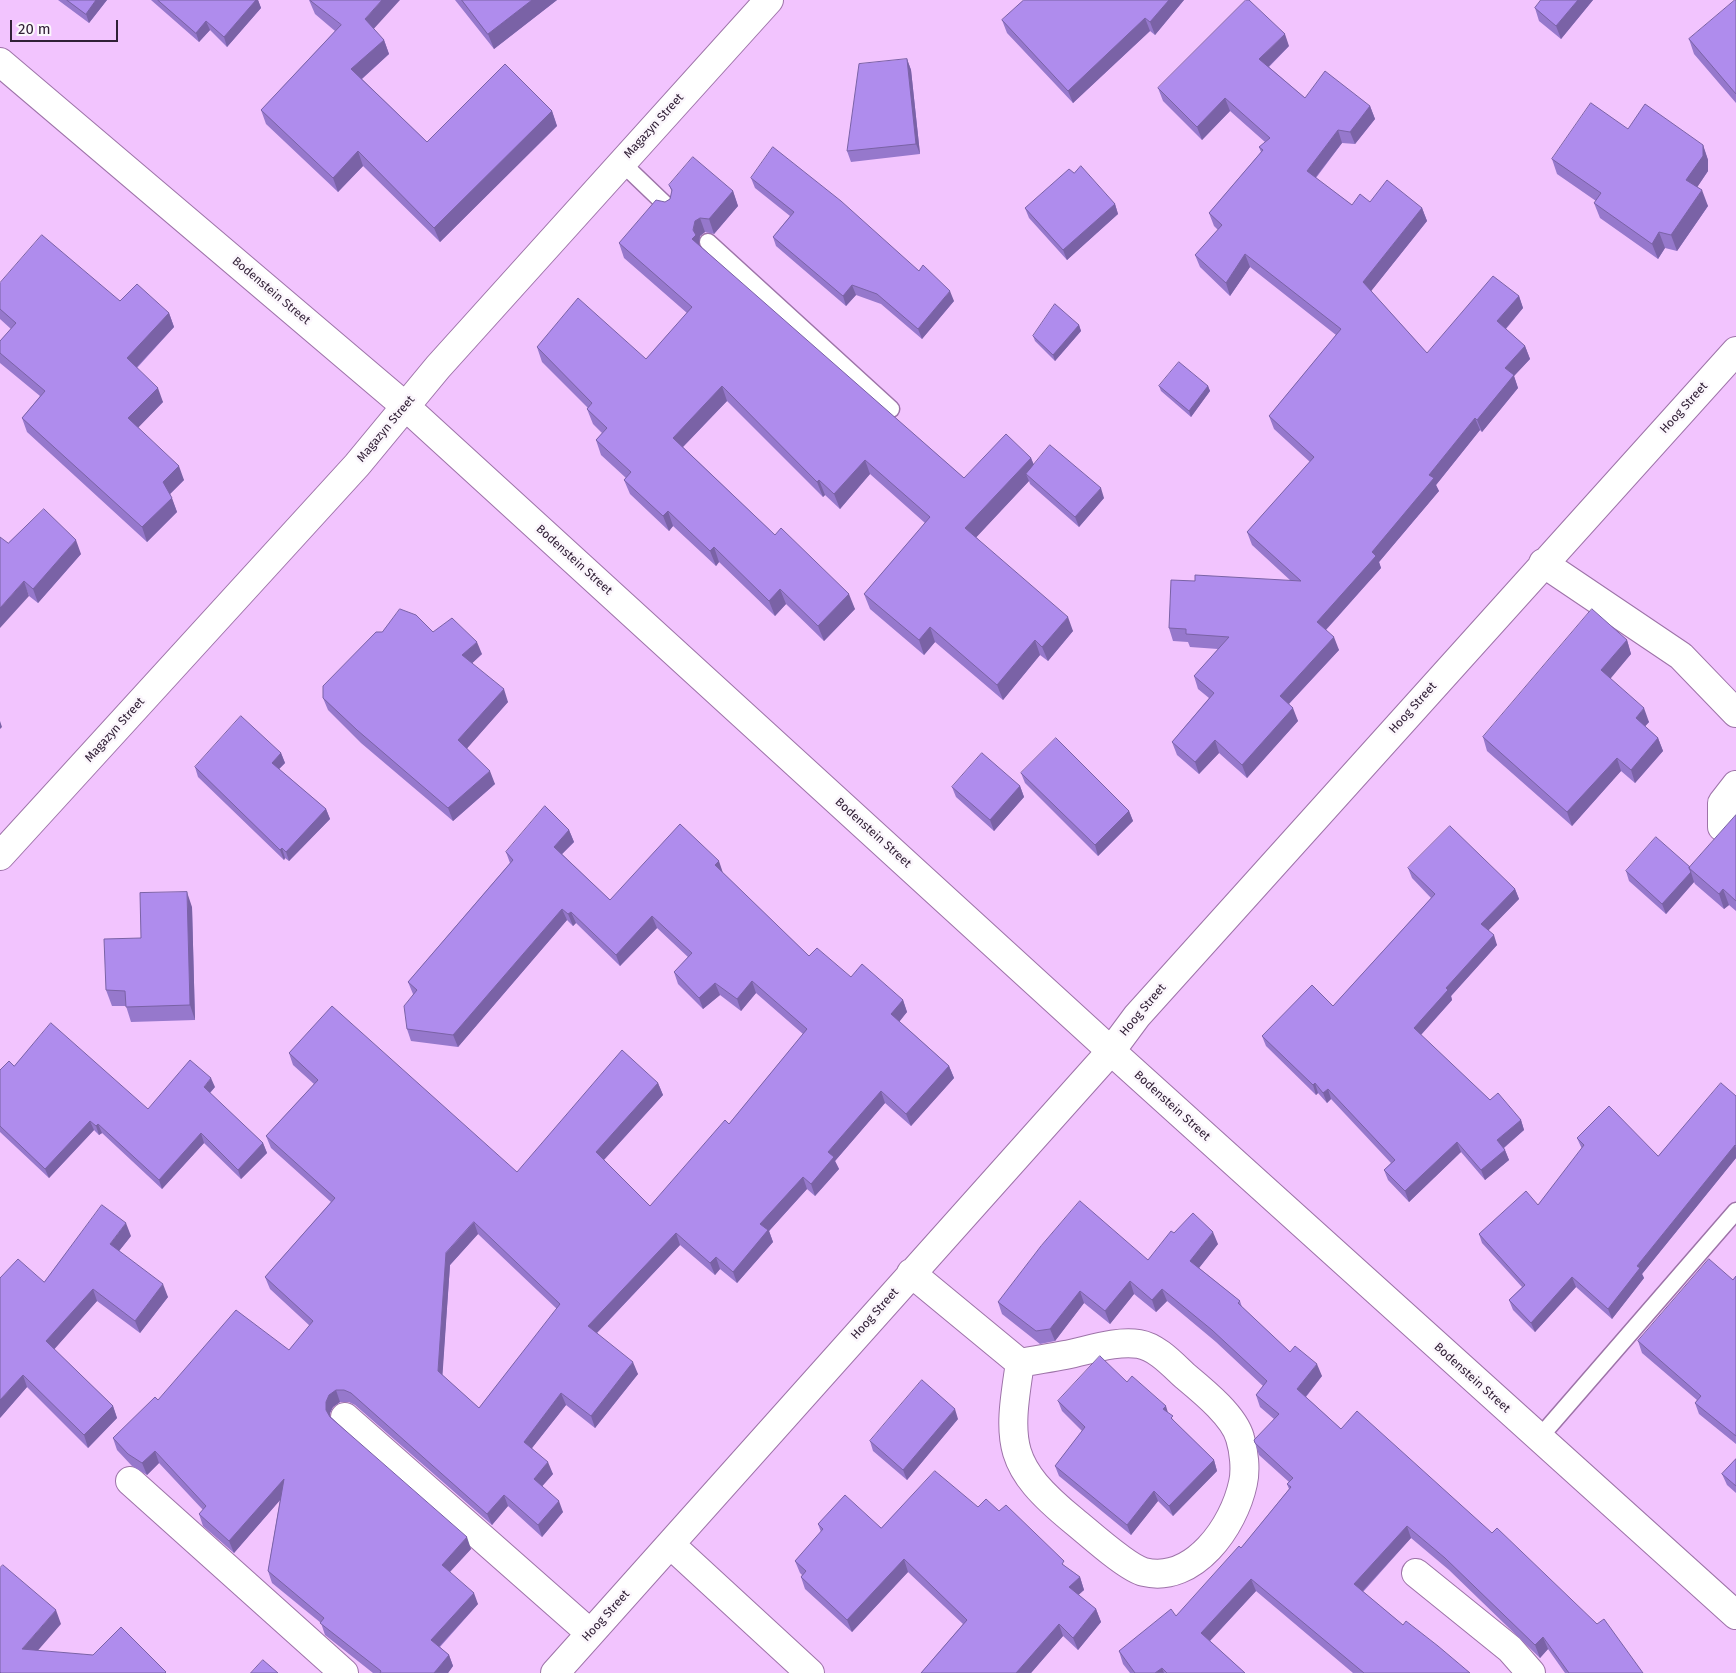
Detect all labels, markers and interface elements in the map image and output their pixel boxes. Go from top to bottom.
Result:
scale bar [12,10,120,42]
text: 20 m [18,20,51,38]
street label: Magazyn Street [621,91,687,161]
street label: Bodenstein Street [229,254,313,328]
street label: Hoog Street [1657,379,1711,437]
street label: Magazyn Street [354,393,418,465]
street label: Bodenstein Street [533,522,615,598]
street label: Hoog Street [1386,679,1440,737]
street label: Magazyn Street [82,695,148,765]
street label: Bodenstein Street [832,795,914,871]
street label: Hoog Street [1117,981,1169,1039]
street label: Bodenstein Street [1131,1068,1213,1144]
street label: Hoog Street [848,1285,902,1343]
street label: Bodenstein Street [1431,1340,1513,1416]
street label: Hoog Street [579,1587,633,1645]

